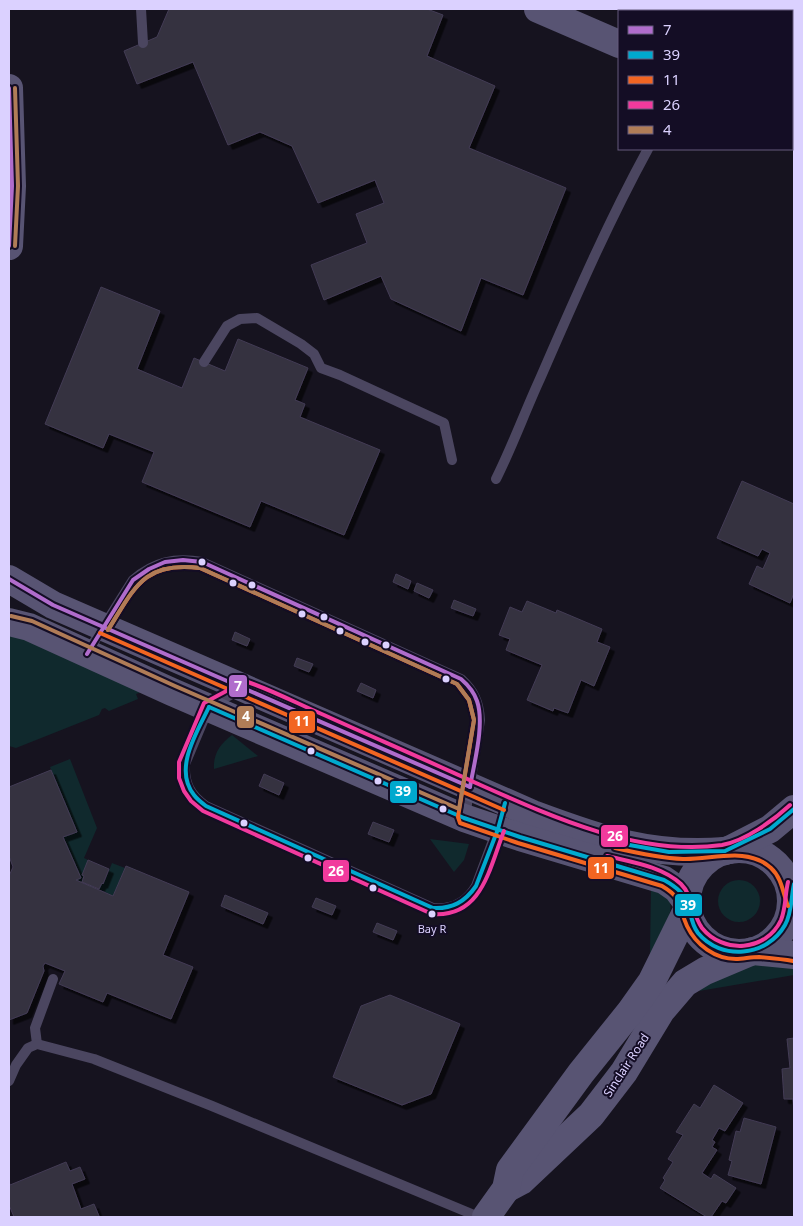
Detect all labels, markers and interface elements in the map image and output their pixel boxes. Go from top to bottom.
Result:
legend [618,10,793,150]
text: 7 [663,19,672,39]
text: 39 [663,44,680,64]
text: 11 [663,69,680,89]
text: 26 [663,94,680,114]
text: 4 [663,119,672,139]
unlabelled marker [197,557,207,567]
unlabelled marker [228,578,238,588]
unlabelled marker [247,580,257,590]
unlabelled marker [297,609,307,619]
unlabelled marker [319,612,329,622]
unlabelled marker [335,626,345,636]
unlabelled marker [360,637,370,647]
unlabelled marker [381,640,391,650]
line badge: 7 [228,674,248,698]
unlabelled marker [441,674,451,684]
text: 7 [234,676,242,695]
line badge: 4 [236,705,255,729]
text: 4 [242,706,250,725]
line badge: 11 [288,710,316,734]
text: 11 [294,711,310,730]
unlabelled marker [306,746,316,756]
unlabelled marker [373,776,383,786]
line badge: 39 [389,780,418,804]
text: 39 [395,781,411,800]
unlabelled marker [438,804,448,814]
unlabelled marker [239,818,249,828]
line badge: 26 [600,824,629,848]
text: 26 [607,826,623,845]
unlabelled marker [303,853,313,863]
line badge: 11 [587,856,615,880]
text: 11 [593,858,609,877]
line badge: 26 [322,859,350,883]
text: 26 [328,861,344,880]
unlabelled marker [368,883,378,893]
line badge: 39 [674,893,703,917]
text: 39 [680,895,696,914]
marker: Bay R [427,909,437,919]
place label: Bay R [418,921,446,936]
street label: Sinclair Road [599,1030,653,1100]

